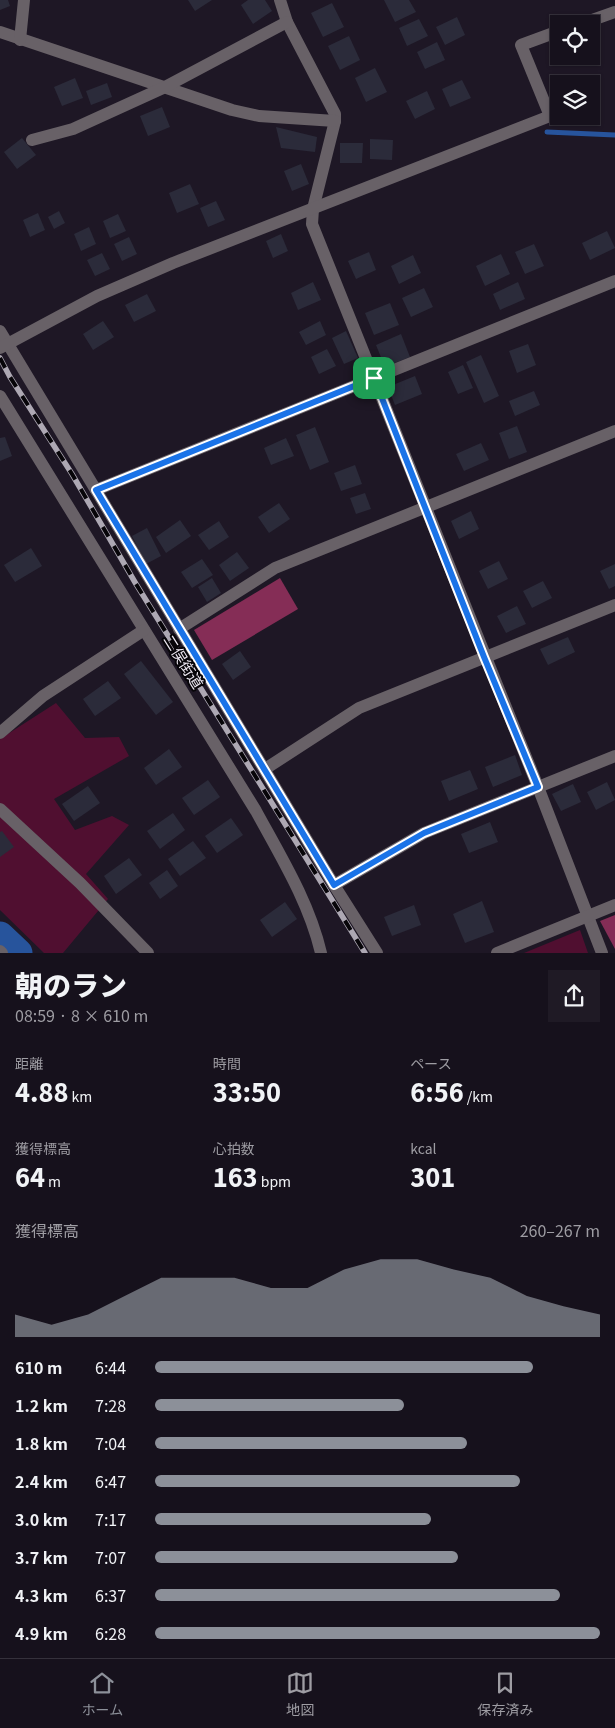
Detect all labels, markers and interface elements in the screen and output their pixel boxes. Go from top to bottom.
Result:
map controls [550,15,600,125]
button: locate [550,15,600,65]
button: layers [550,75,600,125]
pin [353,357,395,399]
icon: arrive [360,364,388,392]
street label: 二俣街道 [159,630,209,692]
text: 朝のラン [15,964,127,1004]
button: share [548,970,600,1022]
text: 08:59 · 8 × 610 m [15,1003,148,1027]
text: 距離 [15,1053,43,1073]
text: 時間 [213,1053,241,1073]
text: ペース [410,1053,452,1073]
text: 4.88 [15,1073,68,1109]
text: 33:50 [213,1073,281,1109]
text: 6:56 [410,1073,464,1109]
text: km [68,1086,92,1106]
text: /km [464,1086,493,1106]
text: 獲得標高 [15,1138,71,1158]
text: 心拍数 [213,1138,255,1158]
text: kcal [410,1138,437,1158]
text: 64 [15,1158,45,1194]
text: 163 [213,1158,258,1194]
text: 301 [410,1158,455,1194]
text: m [45,1171,61,1191]
text: bpm [258,1171,291,1191]
text: 獲得標高 [15,1218,79,1242]
text: 260–267 m [520,1218,600,1242]
text: 610 m [15,1355,62,1379]
text: 6:44 [95,1355,126,1379]
text: 1.2 km [15,1393,68,1417]
text: 7:28 [95,1393,126,1417]
text: 1.8 km [15,1431,68,1455]
text: 7:04 [95,1431,126,1455]
text: 2.4 km [15,1469,68,1493]
text: 6:47 [95,1469,126,1493]
text: 3.0 km [15,1507,68,1531]
text: 7:17 [95,1507,126,1531]
text: 3.7 km [15,1545,68,1569]
text: 7:07 [95,1545,126,1569]
text: 4.3 km [15,1583,68,1607]
text: 6:37 [95,1583,126,1607]
text: 4.9 km [15,1621,68,1645]
text: 6:28 [95,1621,126,1645]
tab: ホーム [82,1669,123,1719]
tab: 地図 [286,1669,314,1719]
tab: 保存済み [477,1669,533,1719]

